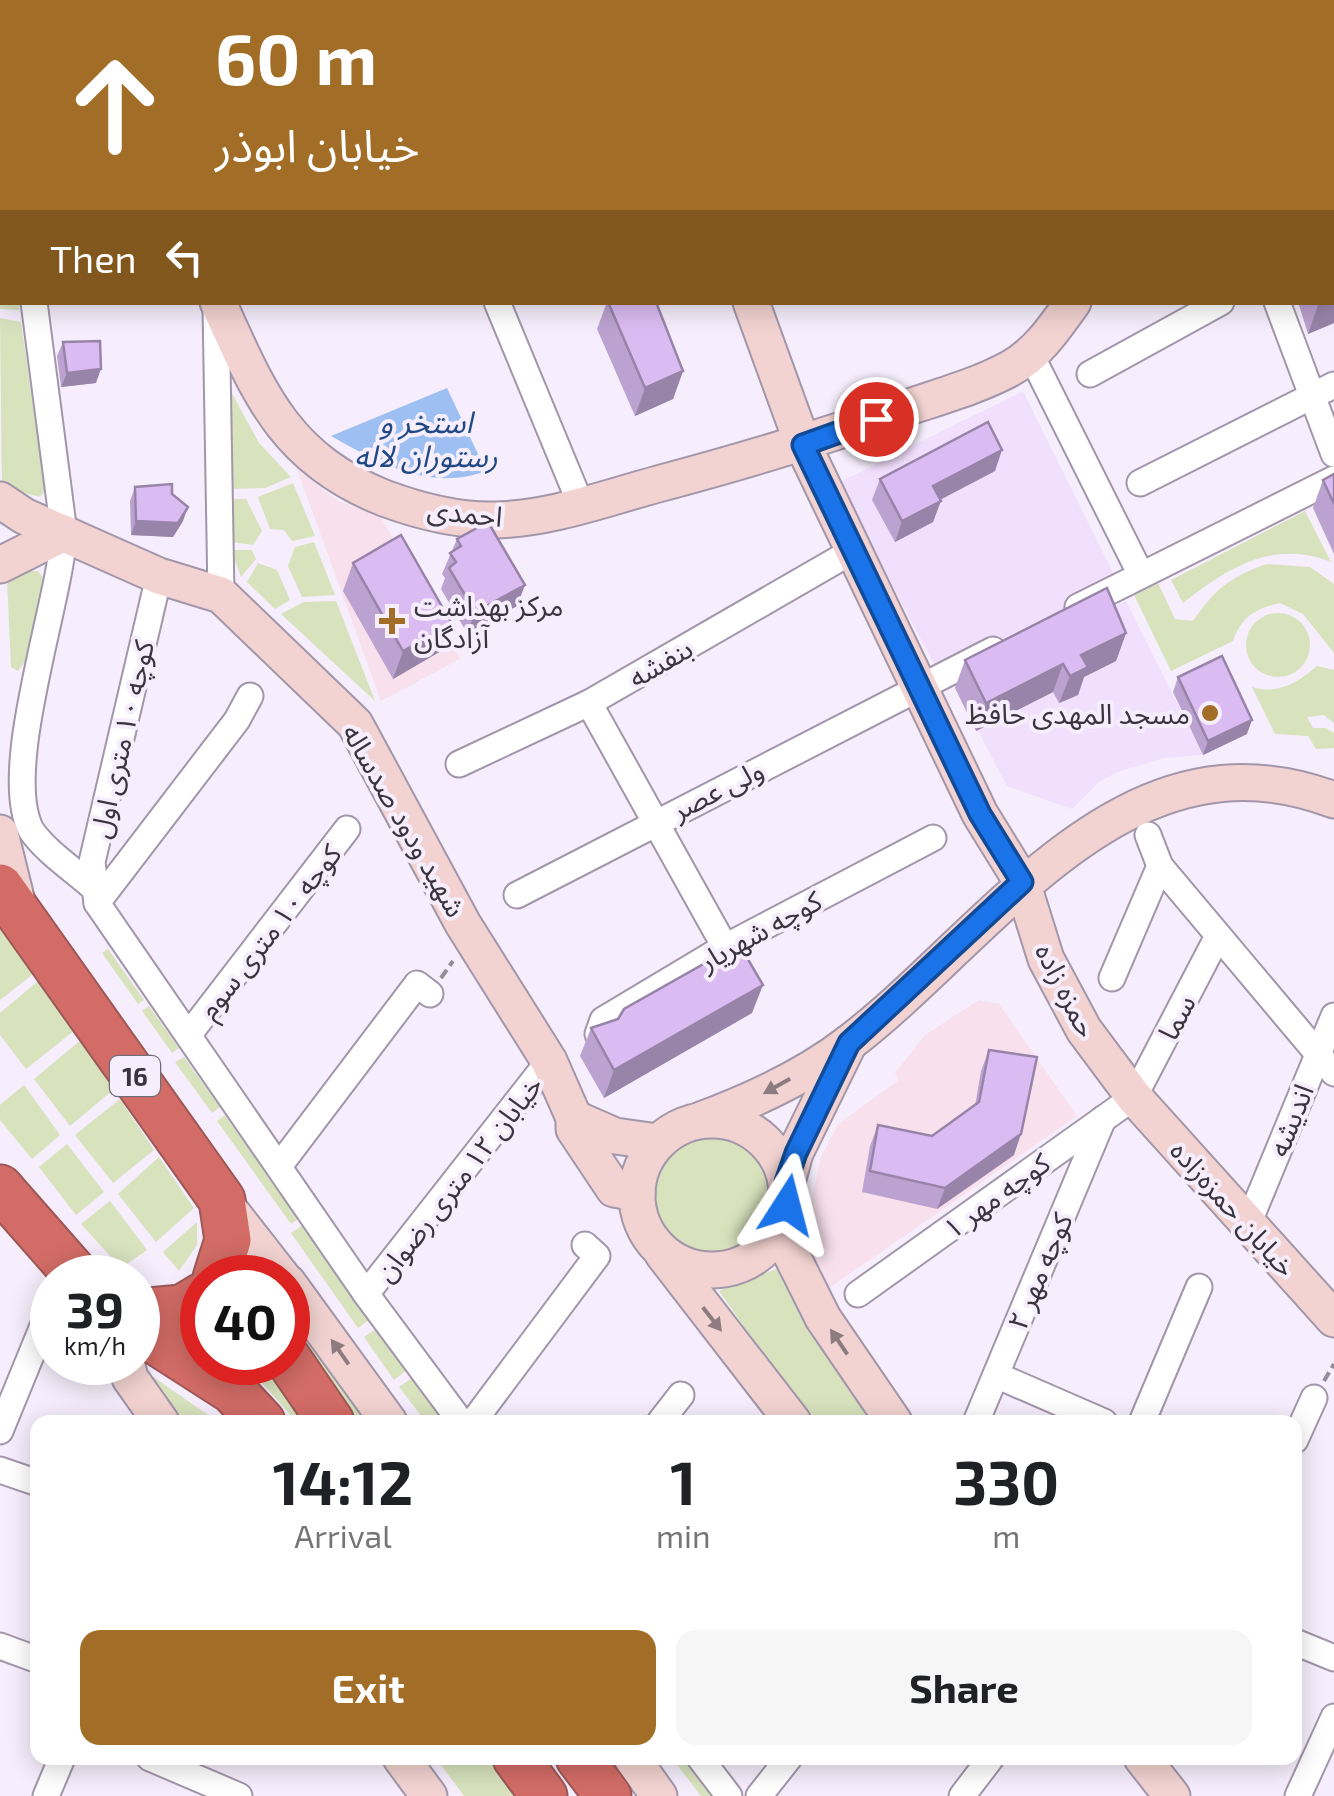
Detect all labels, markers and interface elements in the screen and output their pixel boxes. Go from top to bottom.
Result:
text: 60 m [215,15,377,99]
icon: ahead [50,40,180,170]
text: خیابان ابوذر [215,117,419,171]
icon: left [157,230,212,285]
text: Then [50,235,137,281]
pin [834,377,919,462]
icon: arrive [849,392,904,447]
water label: استخر و رستوران لاله [354,403,498,474]
street label: احمدی [426,491,504,533]
place label: مرکز بهداشت آزادگان [414,588,563,655]
marker: مرکز بهداشت آزادگان [379,608,405,634]
street label: بنفشه [622,630,698,694]
street label: کوچه ۱۰ متری اول [82,636,162,842]
place label: مسجد المهدی حافظ [965,696,1190,730]
marker: مسجد المهدی حافظ [1199,702,1221,724]
street label: شهید ودود صدساله [335,718,474,923]
street label: ولی عصر [665,752,769,828]
street label: کوچه ۱۰ متری سوم [190,837,352,1028]
street label: کوچه شهریار [692,882,828,980]
street label: حمزه زاده [1028,937,1105,1043]
street label: سما [1150,989,1202,1045]
road number: 16 [110,1056,160,1096]
street label: خیابان ۱۲ متری رضوان [367,1068,550,1288]
one-way arrow [763,1078,792,1095]
street label: اندیشه [1260,1079,1320,1161]
street label: خیابان حمزه‌زاده [1163,1133,1304,1284]
street label: کوچه مهر ۱ [936,1145,1057,1247]
position arrow [735,1153,839,1257]
street label: کوچه مهر ۲ [999,1207,1081,1335]
speed limit sign: 40 [180,1255,310,1385]
text: 39 [66,1278,124,1338]
one-way arrow [702,1306,722,1332]
one-way arrow [830,1329,849,1355]
text: km/h [64,1330,126,1360]
one-way arrow [331,1338,350,1365]
text: 14:12 [273,1445,413,1517]
text: 1 [670,1445,696,1517]
text: 330 [953,1445,1059,1517]
text: Arrival [294,1516,392,1554]
text: min [656,1516,711,1554]
text: m [992,1516,1020,1554]
button: Exit [80,1630,656,1745]
button: Share [676,1630,1252,1745]

